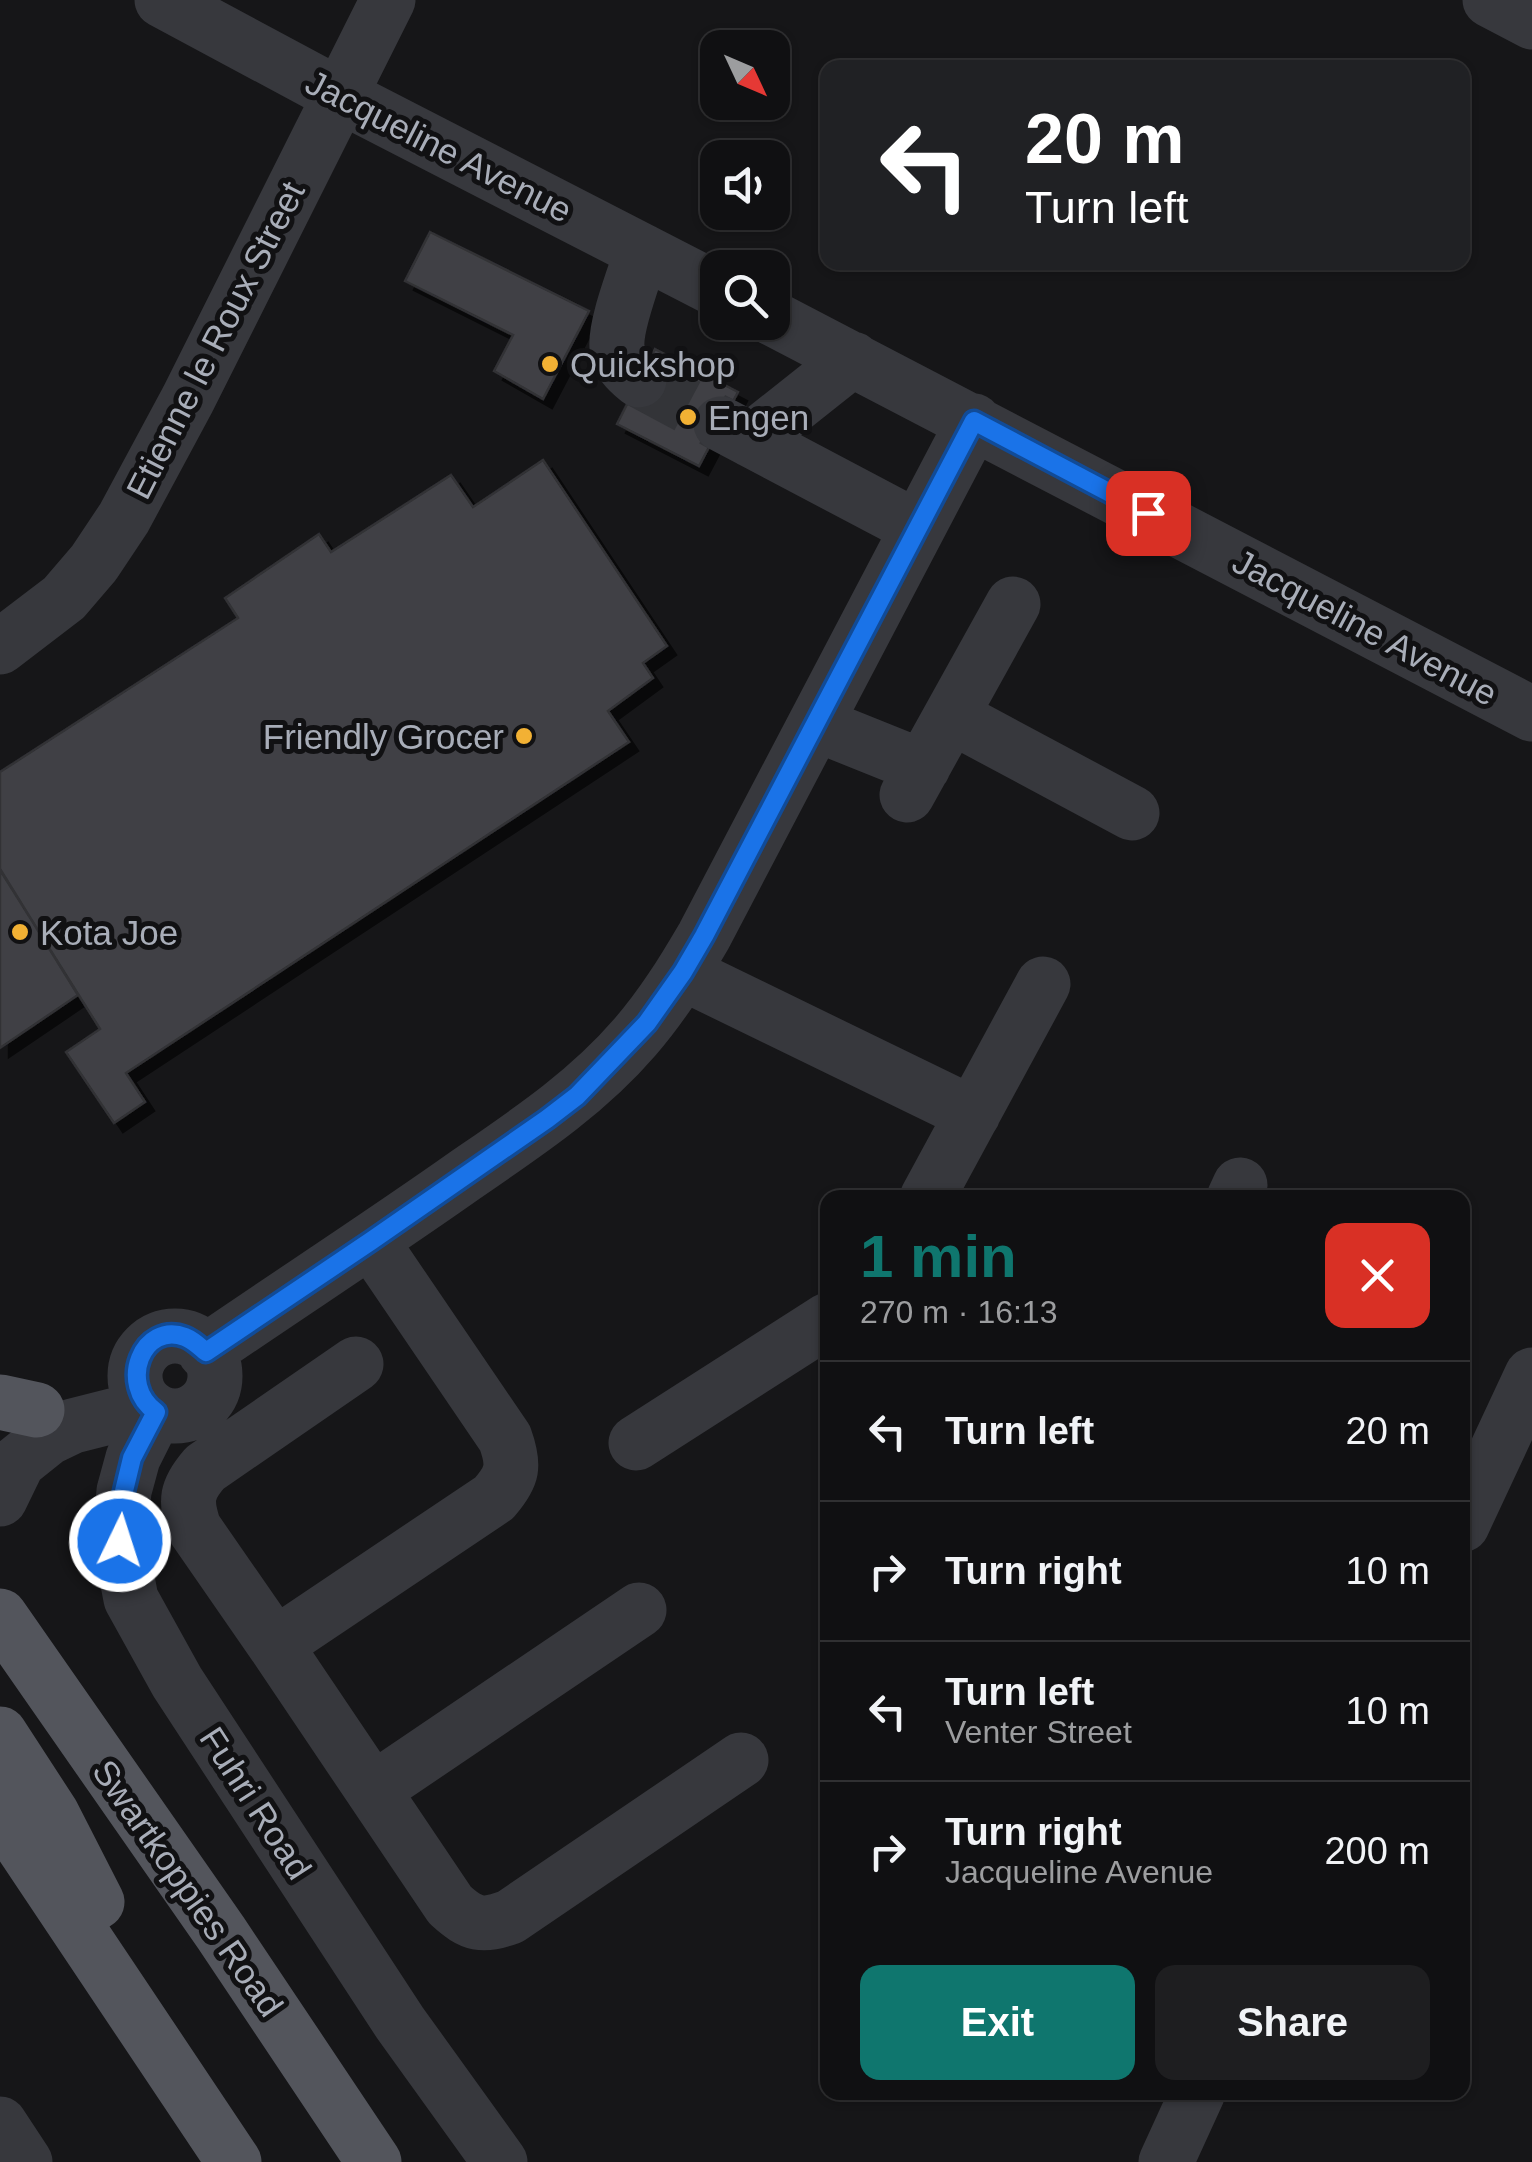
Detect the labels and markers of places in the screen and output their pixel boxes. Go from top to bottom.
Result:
place label: Quickshop [570,345,735,384]
marker: Quickshop [539,353,561,375]
place label: Engen [708,398,809,437]
marker: Engen [677,406,699,428]
pin [1106,471,1191,556]
place label: Friendly Grocer [263,717,504,756]
marker: Friendly Grocer [513,725,535,747]
place label: Kota Joe [40,913,178,952]
marker: Kota Joe [9,921,31,943]

